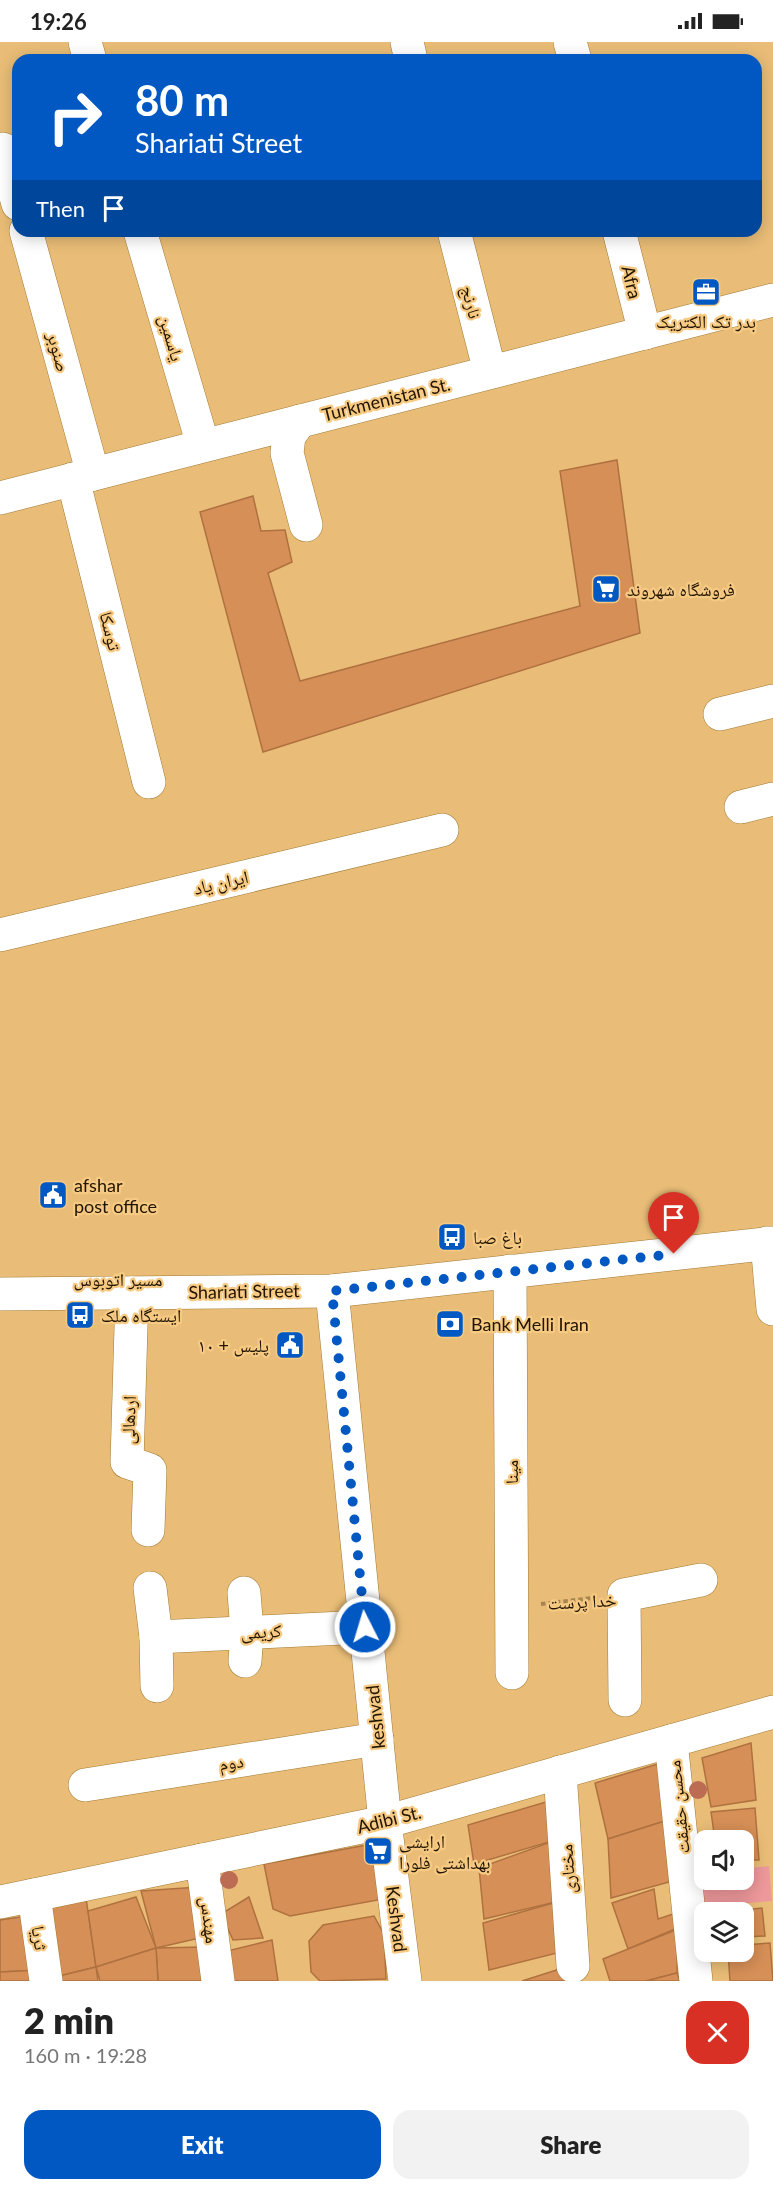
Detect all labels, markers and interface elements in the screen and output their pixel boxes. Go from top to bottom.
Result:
text: 19:26 [30,8,87,35]
text: 80 m [135,75,229,125]
icon: right [36,78,114,156]
text: Shariati Street [135,126,302,159]
icon: arrive [97,192,130,225]
text: Then [36,195,85,222]
street label: Afra [617,263,647,301]
office icon: بدر تک الکتریک [690,276,722,308]
street label: نارنج [455,283,487,321]
place label: بدر تک الکتریک [656,310,756,333]
street label: یاسمین [154,312,189,364]
street label: صنوبر [42,329,75,374]
street label: Turkmenistan St. [320,372,452,426]
supermarket icon: فروشگاه شهروند [590,573,622,605]
place label: فروشگاه شهروند [627,578,735,600]
street label: توسکا [96,609,126,653]
street label: ایران یاد [192,865,251,900]
place label: afshar post office [74,1174,157,1217]
public building icon: afshar post office [37,1179,69,1211]
pin [648,1192,699,1254]
icon: arrive [657,1201,690,1234]
bus stop icon: باغ صبا [436,1221,468,1253]
place label: باغ صبا [473,1226,522,1249]
street label: مسیر اتوبوس [74,1268,163,1291]
street label: Shariati Street [188,1279,300,1303]
bus stop icon: ایستگاه ملک [64,1299,96,1331]
place label: ایستگاه ملک [101,1304,181,1326]
bank icon: Bank Melli Iran [434,1308,466,1340]
place label: Bank Melli Iran [471,1313,589,1335]
public building icon: پلیس + ۱۰ [274,1329,306,1361]
place label: پلیس + ۱۰ [198,1334,269,1357]
street label: اردهالی [116,1395,141,1445]
street label: مینا [500,1460,522,1484]
street label: خدا پرست [547,1588,617,1615]
position arrow [333,1595,397,1659]
street label: کریمی [240,1619,282,1644]
street label: keshvad [361,1684,389,1750]
street label: دوم [217,1749,245,1777]
street label: محسن حقیقت [662,1759,695,1855]
street label: Adibi St. [355,1800,423,1838]
place label: ارایشی بهداشتی فلورا [399,1830,491,1874]
map controls [694,1830,754,1962]
button: sound [694,1830,754,1890]
supermarket icon: ارایشی بهداشتی فلورا [362,1835,394,1867]
street label: مختاری [554,1844,581,1894]
street label: Keshvad [382,1885,412,1953]
street label: مهندس [195,1895,224,1945]
button: layers [694,1902,754,1962]
street label: ثریا [27,1924,53,1952]
text: 2 min [24,1998,114,2042]
button: close [686,2001,749,2064]
text: 160 m · 19:28 [24,2043,147,2067]
button: Exit [24,2110,381,2179]
button: Share [393,2110,749,2179]

